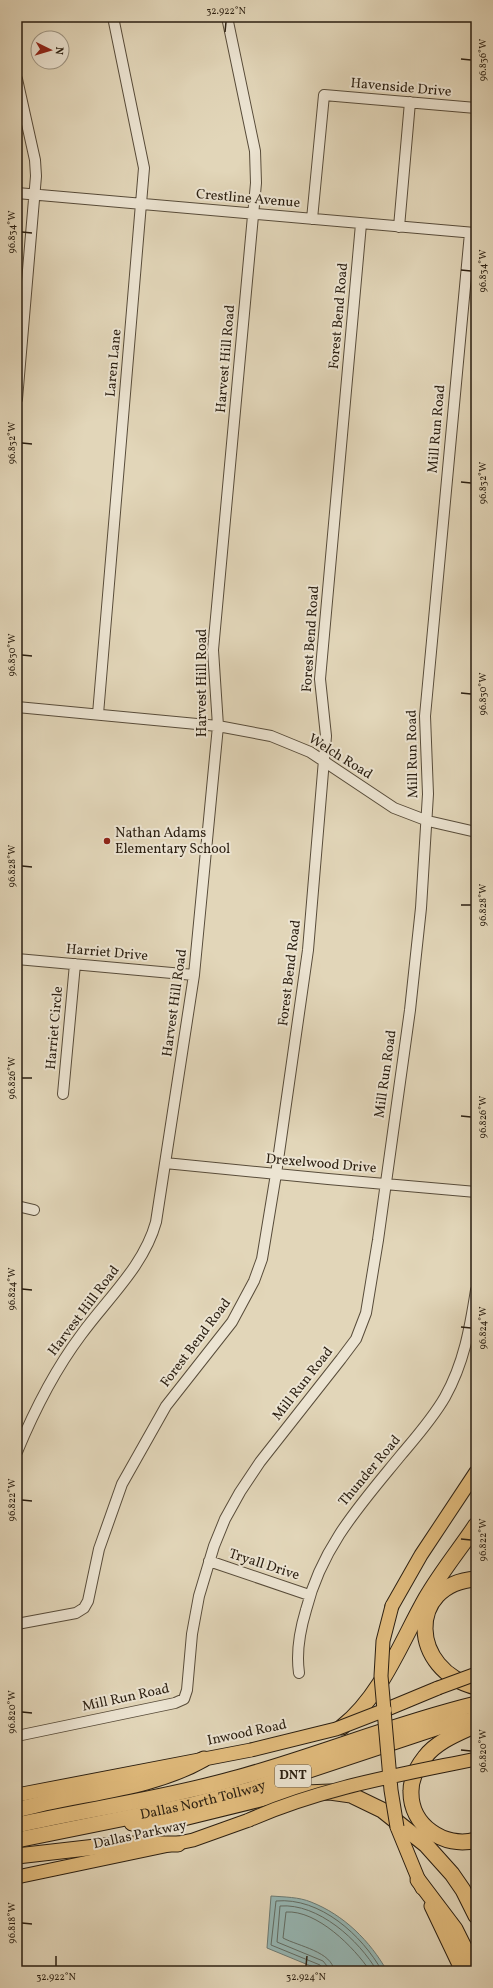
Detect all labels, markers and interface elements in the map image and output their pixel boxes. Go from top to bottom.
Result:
text: 32.922°N [206,4,246,18]
north arrow [30,30,70,70]
text: 96.836°W [476,39,490,81]
text: N [51,46,66,55]
street label: Havenside Drive [350,74,453,102]
street label: Crestline Avenue [195,185,301,213]
text: 96.834°W [5,210,19,254]
text: 96.834°W [476,249,490,293]
street label: Forest Bend Road [325,262,353,370]
street label: Harvest Hill Road [212,304,240,414]
street label: Laren Lane [102,328,126,398]
street label: Mill Run Road [424,384,450,474]
text: 96.832°W [5,422,19,464]
text: 96.832°W [476,462,490,504]
street label: Forest Bend Road [298,585,324,693]
street label: Harvest Hill Road [193,629,212,737]
text: 96.830°W [5,633,19,677]
text: 96.830°W [476,672,490,716]
street label: Mill Run Road [403,709,423,798]
street label: Welch Road [304,730,376,784]
place label: Nathan Adams Elementary School [115,824,230,859]
marker: Nathan Adams Elementary School [102,836,112,846]
text: 96.828°W [5,845,19,887]
text: 96.828°W [476,884,490,926]
street label: Forest Bend Road [274,919,306,1027]
street label: Harriet Drive [65,940,149,966]
street label: Harvest Hill Road [158,948,192,1058]
street label: Harriet Circle [42,985,68,1071]
street label: Mill Run Road [370,1029,402,1119]
text: 96.826°W [5,1057,19,1099]
text: 96.826°W [476,1096,490,1138]
street label: Drexelwood Drive [265,1150,377,1178]
street label: Harvest Hill Road [44,1262,124,1360]
text: 96.824°W [5,1267,19,1311]
street label: Forest Bend Road [156,1295,236,1391]
text: 96.824°W [476,1306,490,1350]
street label: Mill Run Road [268,1343,338,1425]
street label: Thunder Road [335,1431,405,1511]
text: 96.822°W [5,1479,19,1521]
text: 96.822°W [476,1519,490,1561]
street label: Tryall Drive [226,1545,302,1585]
street label: Mill Run Road [81,1679,171,1717]
text: 96.820°W [5,1690,19,1734]
street label: Inwood Road [206,1715,289,1751]
text: 96.820°W [476,1729,490,1773]
road number: DNT [275,1765,311,1787]
street label: Dallas North Tollway [138,1776,268,1824]
street label: Dallas Parkway [92,1816,189,1854]
text: 96.818°W [5,1902,19,1944]
text: 32.922°N [36,1970,76,1984]
text: 32.924°N [286,1970,327,1984]

